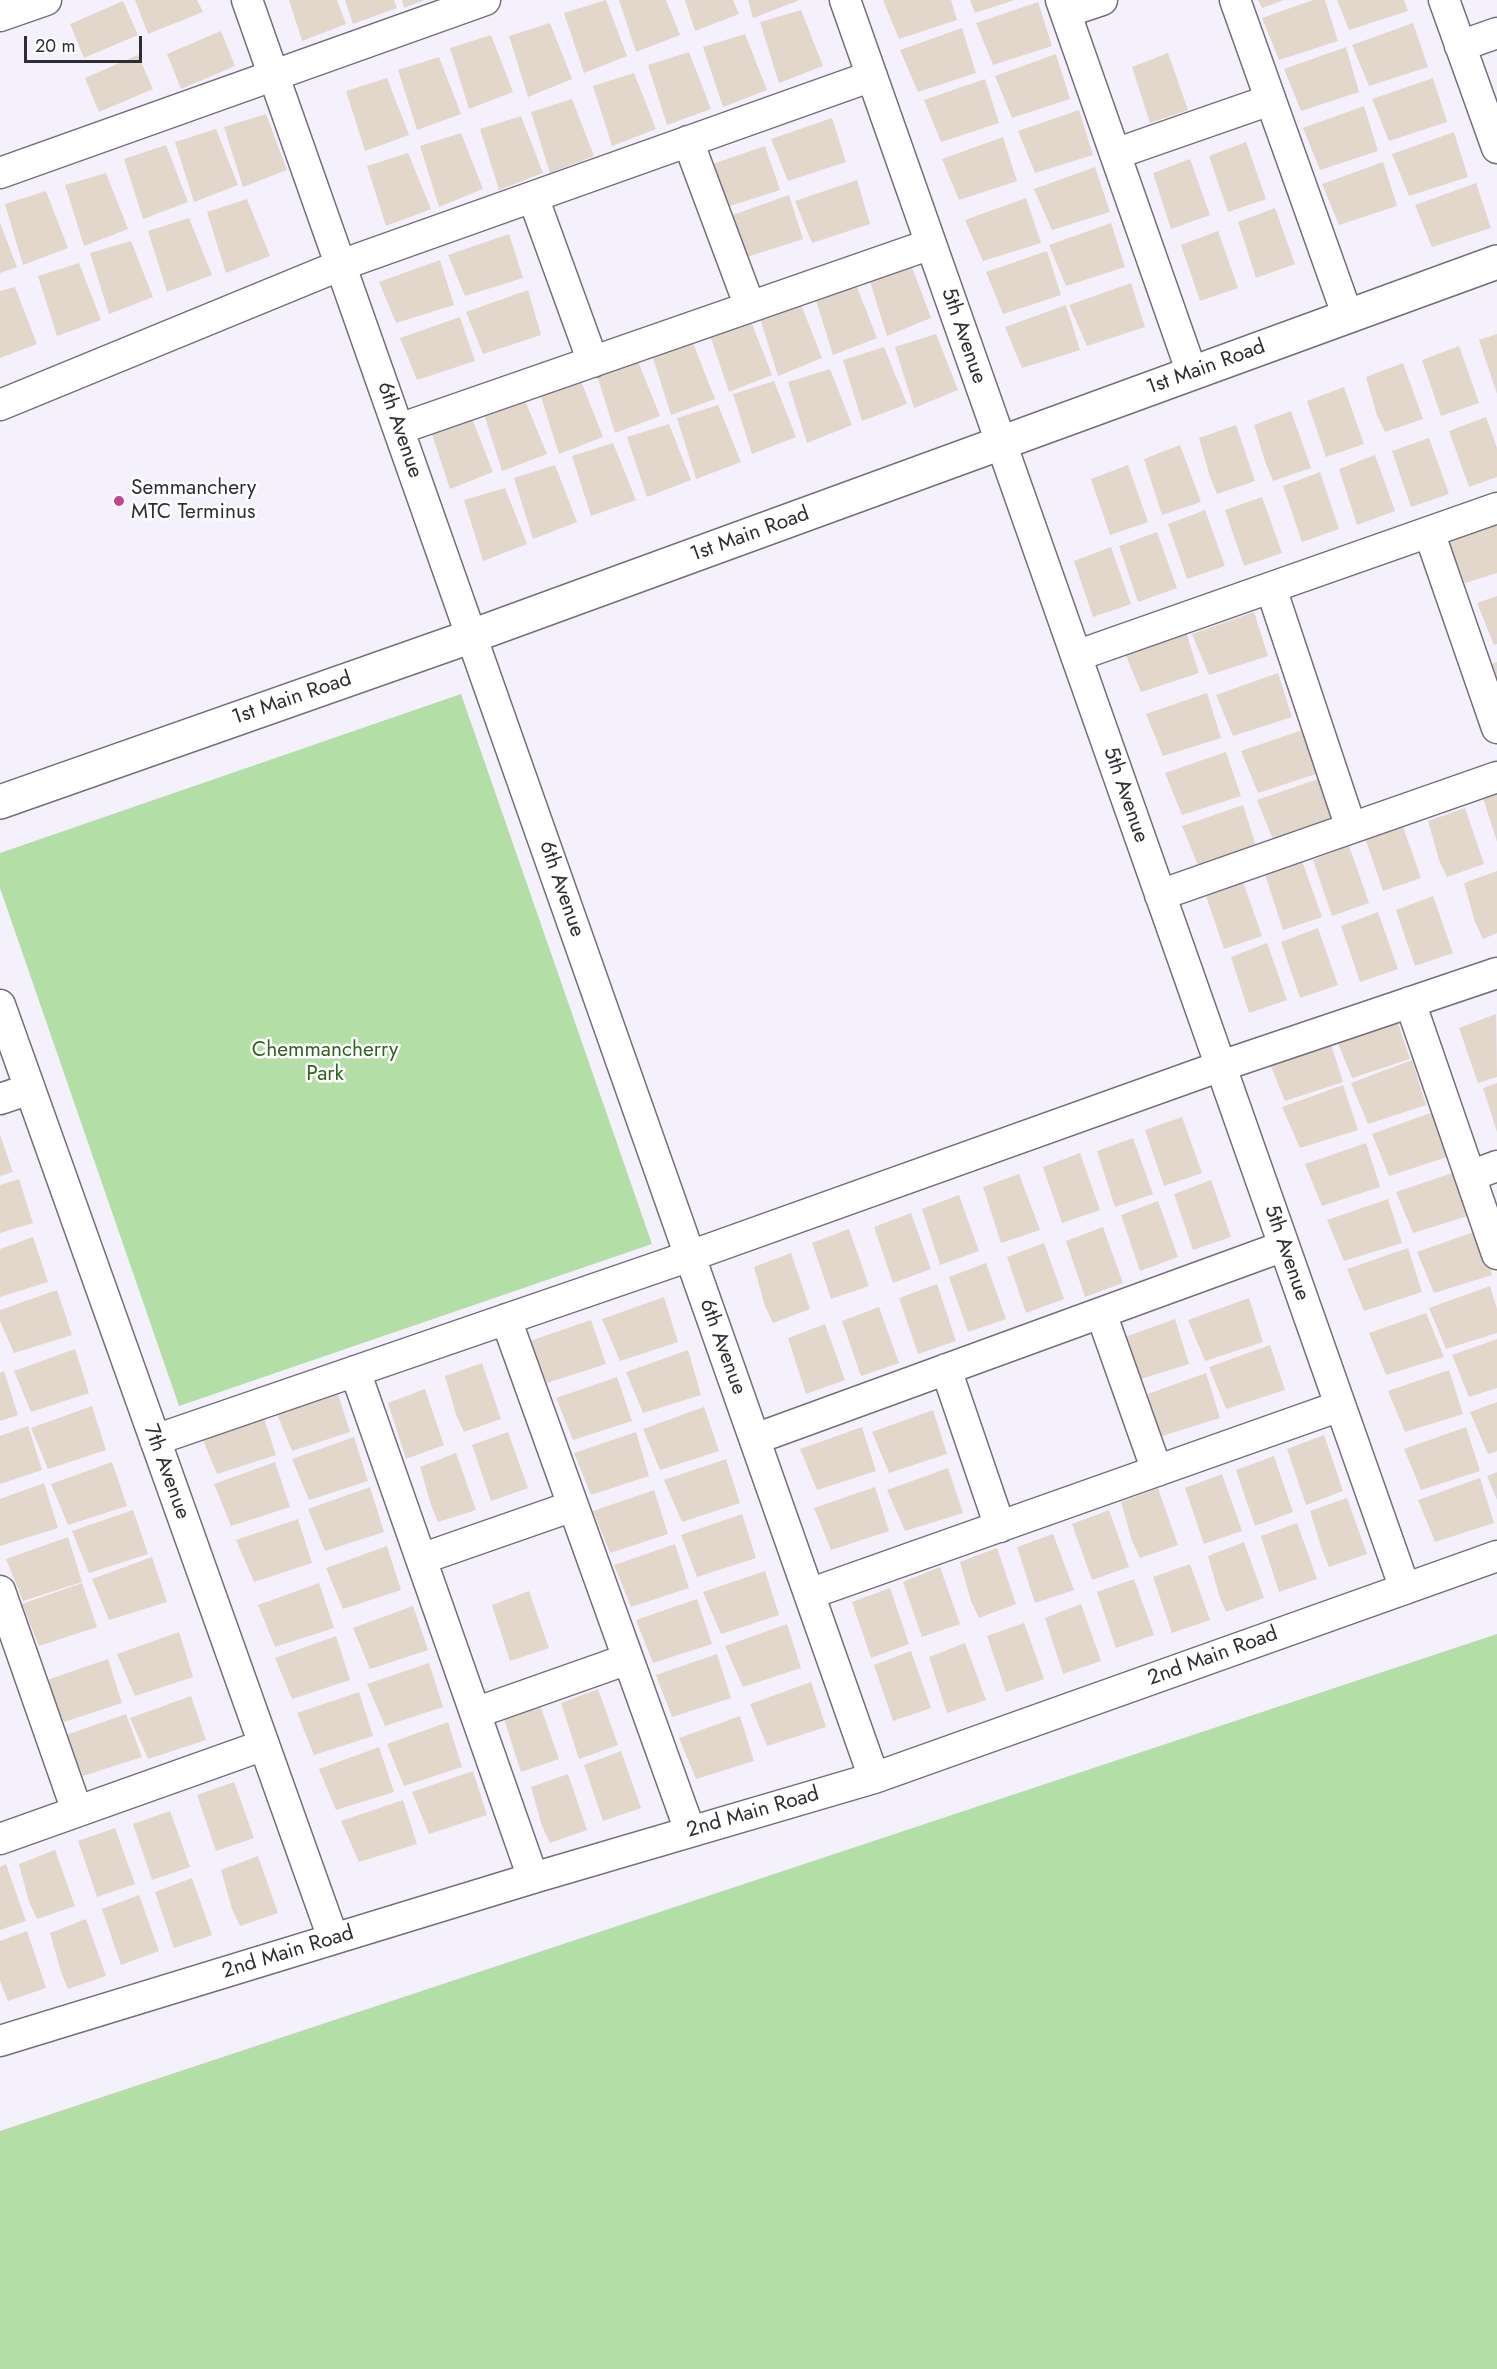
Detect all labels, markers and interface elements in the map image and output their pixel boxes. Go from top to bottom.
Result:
scale bar [27,24,146,62]
text: 20 m [35,33,75,59]
street label: 5th Avenue [935,285,991,387]
street label: 1st Main Road [1143,335,1269,401]
street label: 6th Avenue [371,379,427,481]
place label: Semmanchery MTC Terminus [131,476,256,526]
marker: Semmanchery MTC Terminus [112,494,126,508]
street label: 1st Main Road [687,502,813,568]
street label: 1st Main Road [229,667,355,731]
street label: 5th Avenue [1097,744,1153,846]
street label: 6th Avenue [533,838,589,940]
park label: Chemmancherry Park [252,1038,398,1088]
street label: 5th Avenue [1258,1202,1314,1304]
street label: 6th Avenue [693,1296,751,1398]
street label: 7th Avenue [137,1421,195,1523]
street label: 2nd Main Road [1145,1622,1281,1692]
street label: 2nd Main Road [684,1782,822,1844]
street label: 2nd Main Road [219,1921,357,1985]

